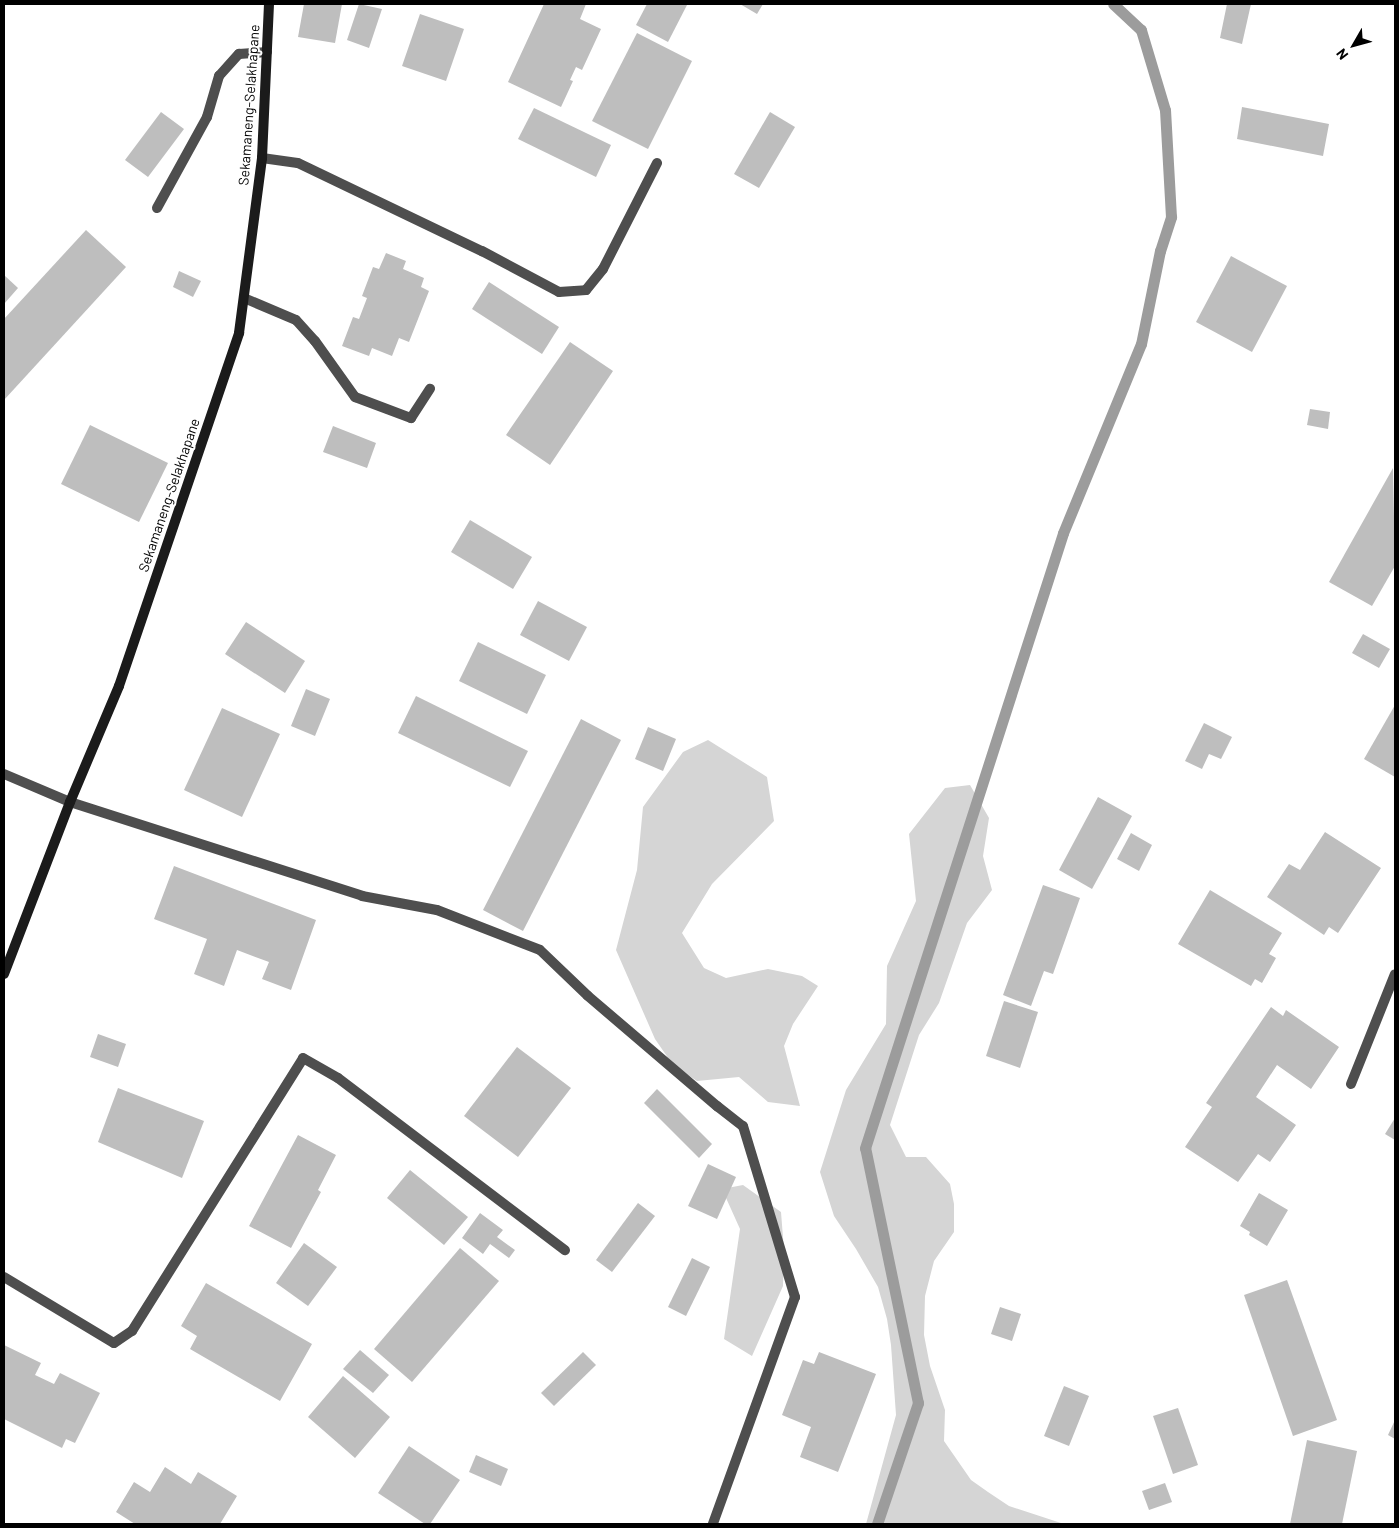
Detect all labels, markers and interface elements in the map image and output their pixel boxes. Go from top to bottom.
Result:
north arrow [1329,20,1379,70]
street label: Sekamaneng-Selakhapane [235,24,263,186]
text: N [1332,46,1351,63]
street label: Sekamaneng-Selakhapane [135,416,203,574]

